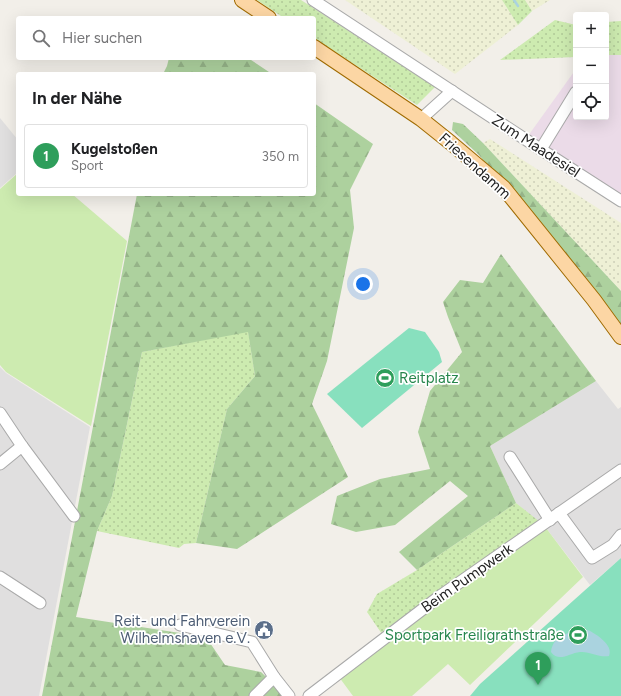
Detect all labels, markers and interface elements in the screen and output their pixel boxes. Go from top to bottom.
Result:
map controls [573,12,609,120]
button: + [573,12,609,48]
search box [16,16,316,60]
icon: search [30,27,52,49]
text: Hier suchen [62,29,142,47]
button: − [573,48,609,84]
button: locate [573,84,609,120]
text: In der Nähe [32,88,122,108]
street label: Zum Maadesiel [489,111,583,181]
street label: Friesendamm [435,129,515,203]
text: Kugelstoßen [71,140,158,158]
text: 1 [43,149,49,164]
text: 350 m [262,149,299,164]
text: Sport [71,158,104,173]
your location [353,274,373,294]
sports icon: Reitplatz [374,367,396,389]
place label: Reitplatz [399,369,459,387]
street label: Beim Pumpwerk [418,539,517,616]
place label: Reit- und Fahrverein Wilhelmshaven e.V. [114,612,250,647]
public building icon: Reit- und Fahrverein Wilhelmshaven e.V. [253,619,275,641]
sports icon: Sportpark Freiligrathstraße [567,624,589,646]
place label: Sportpark Freiligrathstraße [385,626,564,644]
pin: 1 [525,652,551,685]

